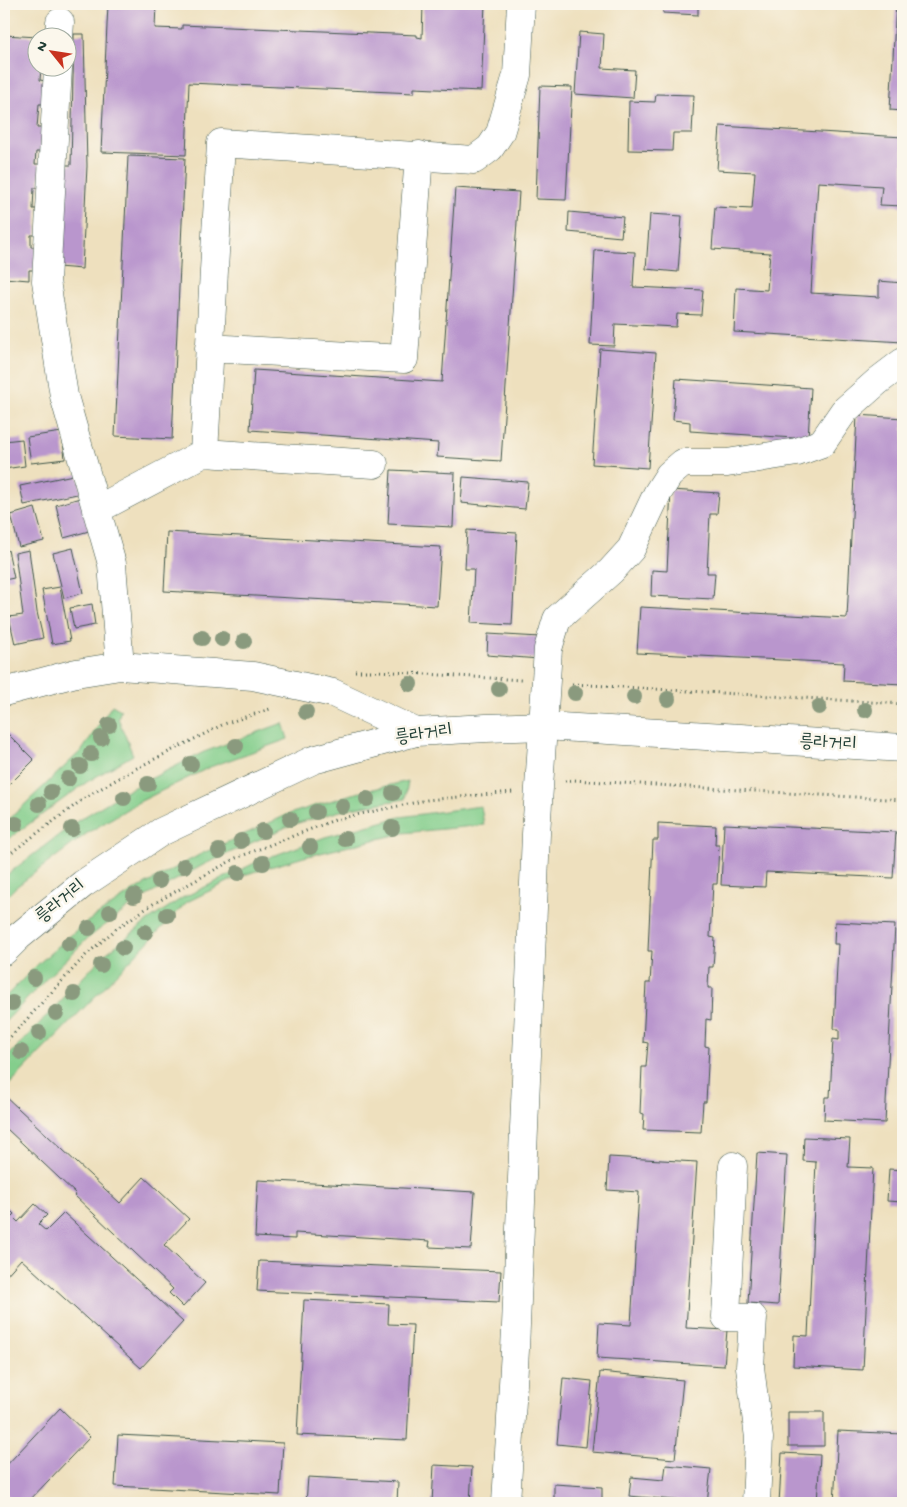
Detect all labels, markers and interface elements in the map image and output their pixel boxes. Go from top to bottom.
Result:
north arrow [28,28,78,78]
text: N [33,39,53,55]
street label: 릉라거리 [394,721,454,749]
street label: 릉라거리 [799,732,857,756]
street label: 릉라거리 [32,876,90,928]

